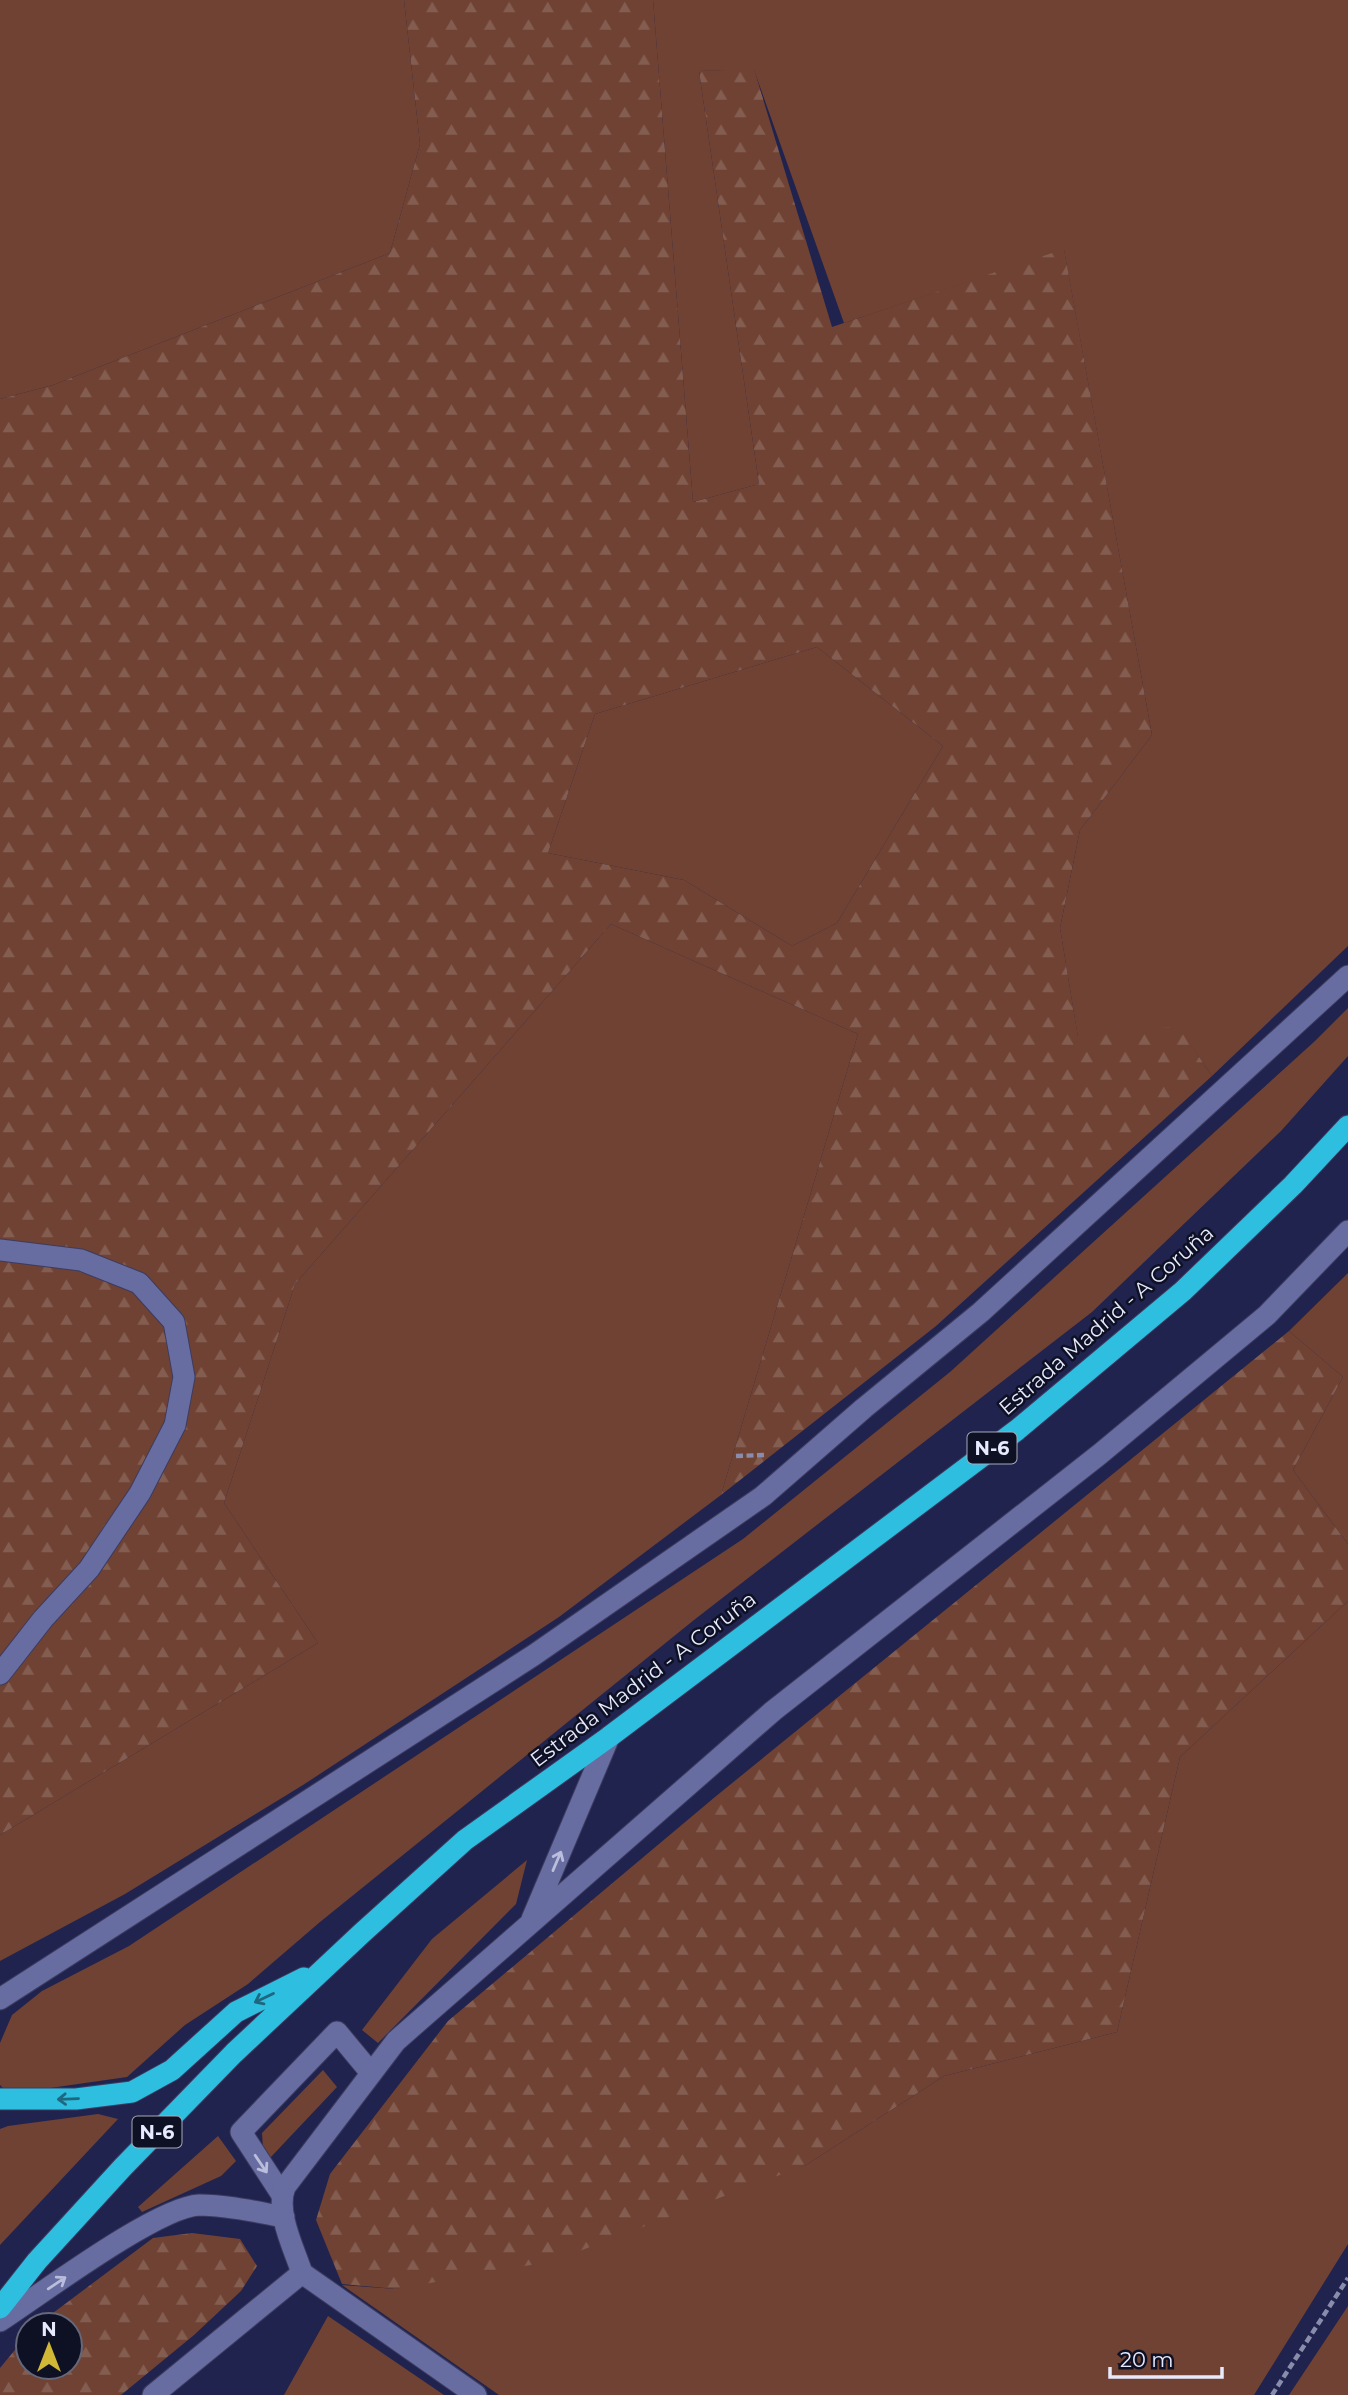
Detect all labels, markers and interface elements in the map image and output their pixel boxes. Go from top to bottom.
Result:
street label: Estrada Madrid - A Coruña [994,1220,1218,1420]
road number: N-6 [968,1432,1016,1464]
street label: Estrada Madrid - A Coruña [525,1586,761,1772]
one-way arrow [551,1851,564,1872]
one-way arrow [254,1991,275,2005]
one-way arrow [57,2092,80,2105]
road number: N-6 [132,2116,182,2148]
one-way arrow [254,2154,268,2173]
one-way arrow [47,2276,66,2291]
north arrow [14,2311,84,2381]
text: N [41,2318,57,2341]
scale bar [1110,2336,1222,2380]
text: 20 m [1120,2347,1174,2372]

